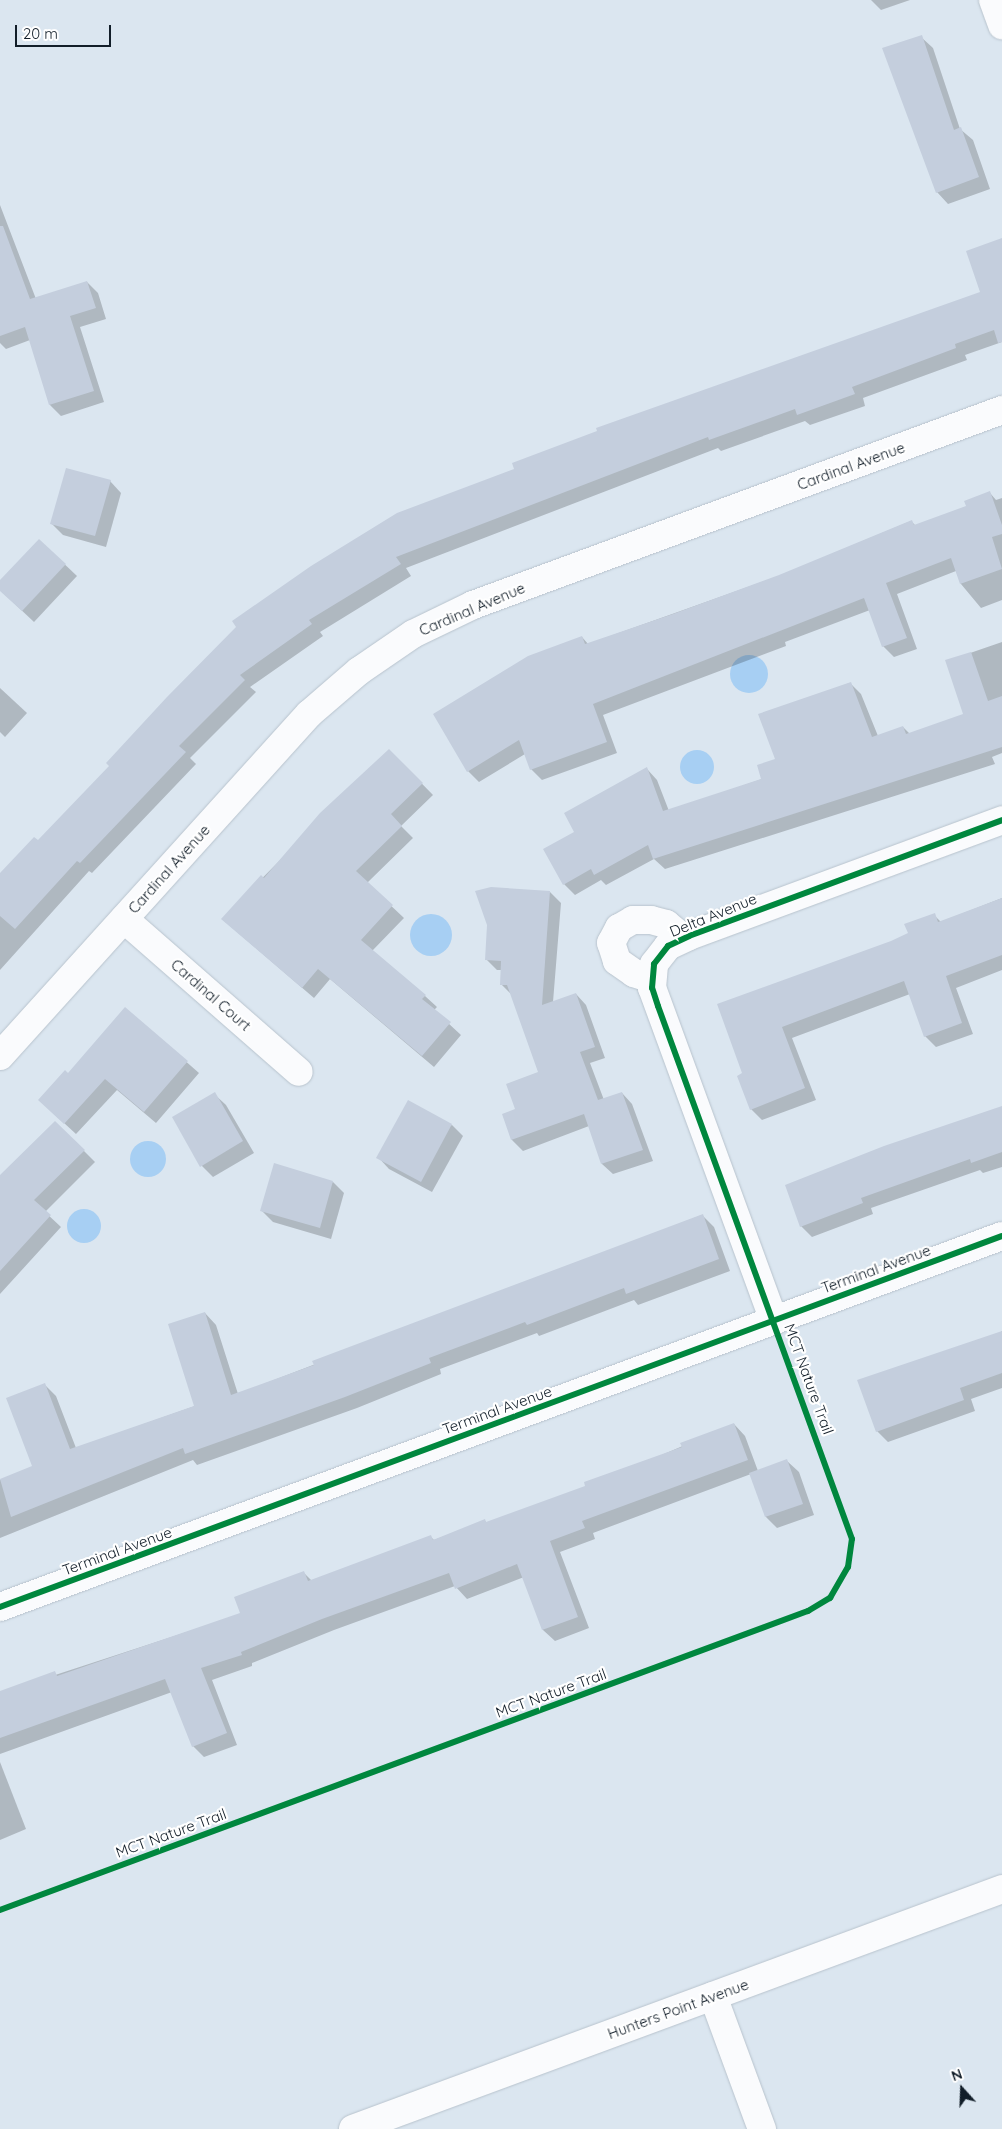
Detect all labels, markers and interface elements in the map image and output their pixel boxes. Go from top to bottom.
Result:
scale bar [18,15,114,47]
text: 20 m [23,24,58,43]
street label: Cardinal Avenue [795,438,907,494]
street label: Cardinal Avenue [416,579,528,639]
street label: Cardinal Avenue [124,821,214,917]
street label: Delta Avenue [667,889,759,941]
street label: Cardinal Court [167,955,255,1035]
street label: Terminal Avenue [819,1241,933,1297]
street label: MCT Nature Trail [781,1321,837,1437]
street label: Terminal Avenue [440,1382,554,1438]
street label: Terminal Avenue [60,1523,174,1579]
street label: MCT Nature Trail [493,1665,609,1721]
street label: MCT Nature Trail [113,1805,229,1861]
street label: Hunters Point Avenue [605,1975,751,2043]
north arrow [937,2064,987,2114]
text: N [949,2065,965,2085]

